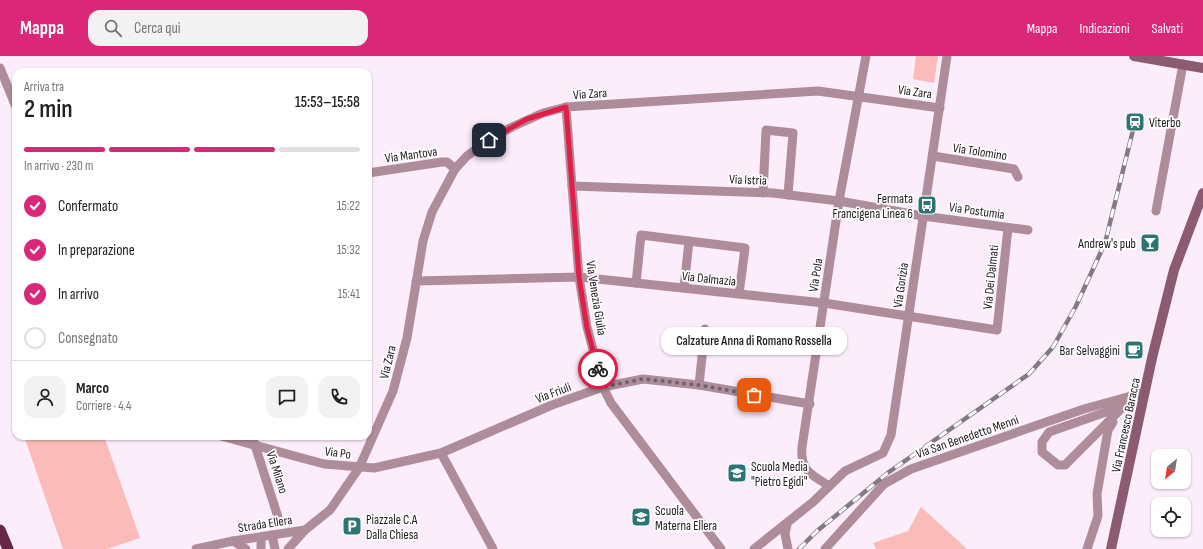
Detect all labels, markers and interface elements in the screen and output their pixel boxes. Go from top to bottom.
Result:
search box [88,10,368,46]
text: Mappa [20,17,64,40]
icon: search [102,17,124,39]
text: Cerca qui [134,19,181,38]
text: Mappa [1027,20,1057,37]
text: Indicazioni [1079,20,1130,37]
text: Salvati [1152,20,1183,37]
text: Arriva tra [24,79,64,95]
street label: Via Zara [897,82,933,102]
street label: Via Zara [572,85,608,103]
text: 15:53–15:58 [295,93,360,112]
text: 2 min [24,94,73,125]
station icon: Viterbo [1124,111,1146,133]
place label: Viterbo [1149,115,1181,131]
pin [472,123,506,157]
icon: home [478,129,500,151]
street label: Via Tolomino [952,140,1008,164]
street label: Via Mantova [384,143,438,167]
text: In arrivo · 230 m [24,158,93,174]
street label: Via Istria [729,171,767,189]
place label: Fermata Francigena Linea 6 [833,191,913,222]
bus stop icon: Fermata Francigena Linea 6 [916,194,938,216]
icon: check [24,195,46,217]
text: Confermato [58,197,118,216]
text: 15:22 [337,198,360,214]
street label: Via Postumia [948,199,1006,223]
bar icon: Andrew's pub [1139,232,1161,254]
place label: Andrew's pub [1077,236,1136,252]
icon: check [24,239,46,261]
text: In preparazione [58,241,135,260]
text: 15:32 [337,242,360,258]
street label: Via Dei Dalmati [980,244,1002,310]
street label: Via Pola [805,257,827,293]
street label: Via Venezia Giulia [582,260,610,337]
street label: Via Gorizia [890,261,912,309]
street label: Via Dalmazia [681,268,737,290]
icon: check [24,283,46,305]
text: In arrivo [58,285,99,304]
text: 15:41 [338,286,360,302]
callout: Calzature Anna di Romano Rossella [661,327,847,355]
text: Consegnato [58,329,118,348]
text: Calzature Anna di Romano Rossella [676,333,832,349]
cafe icon: Bar Selvaggini [1123,339,1145,361]
place label: Bar Selvaggini [1060,343,1120,359]
street label: Via Zara [376,344,400,381]
courier [578,349,618,389]
icon: bike [587,358,609,380]
button: person [24,376,66,418]
button: chat [266,376,308,418]
button: phone [318,376,360,418]
street label: Via Francesco Baracca [1108,376,1144,474]
pin [737,378,771,412]
text: Marco [76,379,109,398]
street label: Via Friuli [533,379,573,407]
icon: bag [743,384,765,406]
text: Corriere · 4.4 [76,398,131,414]
street label: Via San Benedetto Menni [914,412,1021,462]
street label: Via Po [324,443,352,463]
street label: Via Milano [263,449,291,496]
north arrow [1151,449,1191,489]
map controls [1151,449,1191,537]
place label: Scuola Media "Pietro Egidi" [751,459,808,490]
school or university icon: Scuola Media "Pietro Egidi" [726,462,748,484]
button: locate [1151,497,1191,537]
place label: Scuola Materna Ellera [655,503,717,534]
school or university icon: Scuola Materna Ellera [630,506,652,528]
street label: Strada Ellera [237,512,293,536]
place label: Piazzale C.A Dalla Chiesa [366,512,418,543]
parking icon: Piazzale C.A Dalla Chiesa [341,515,363,537]

